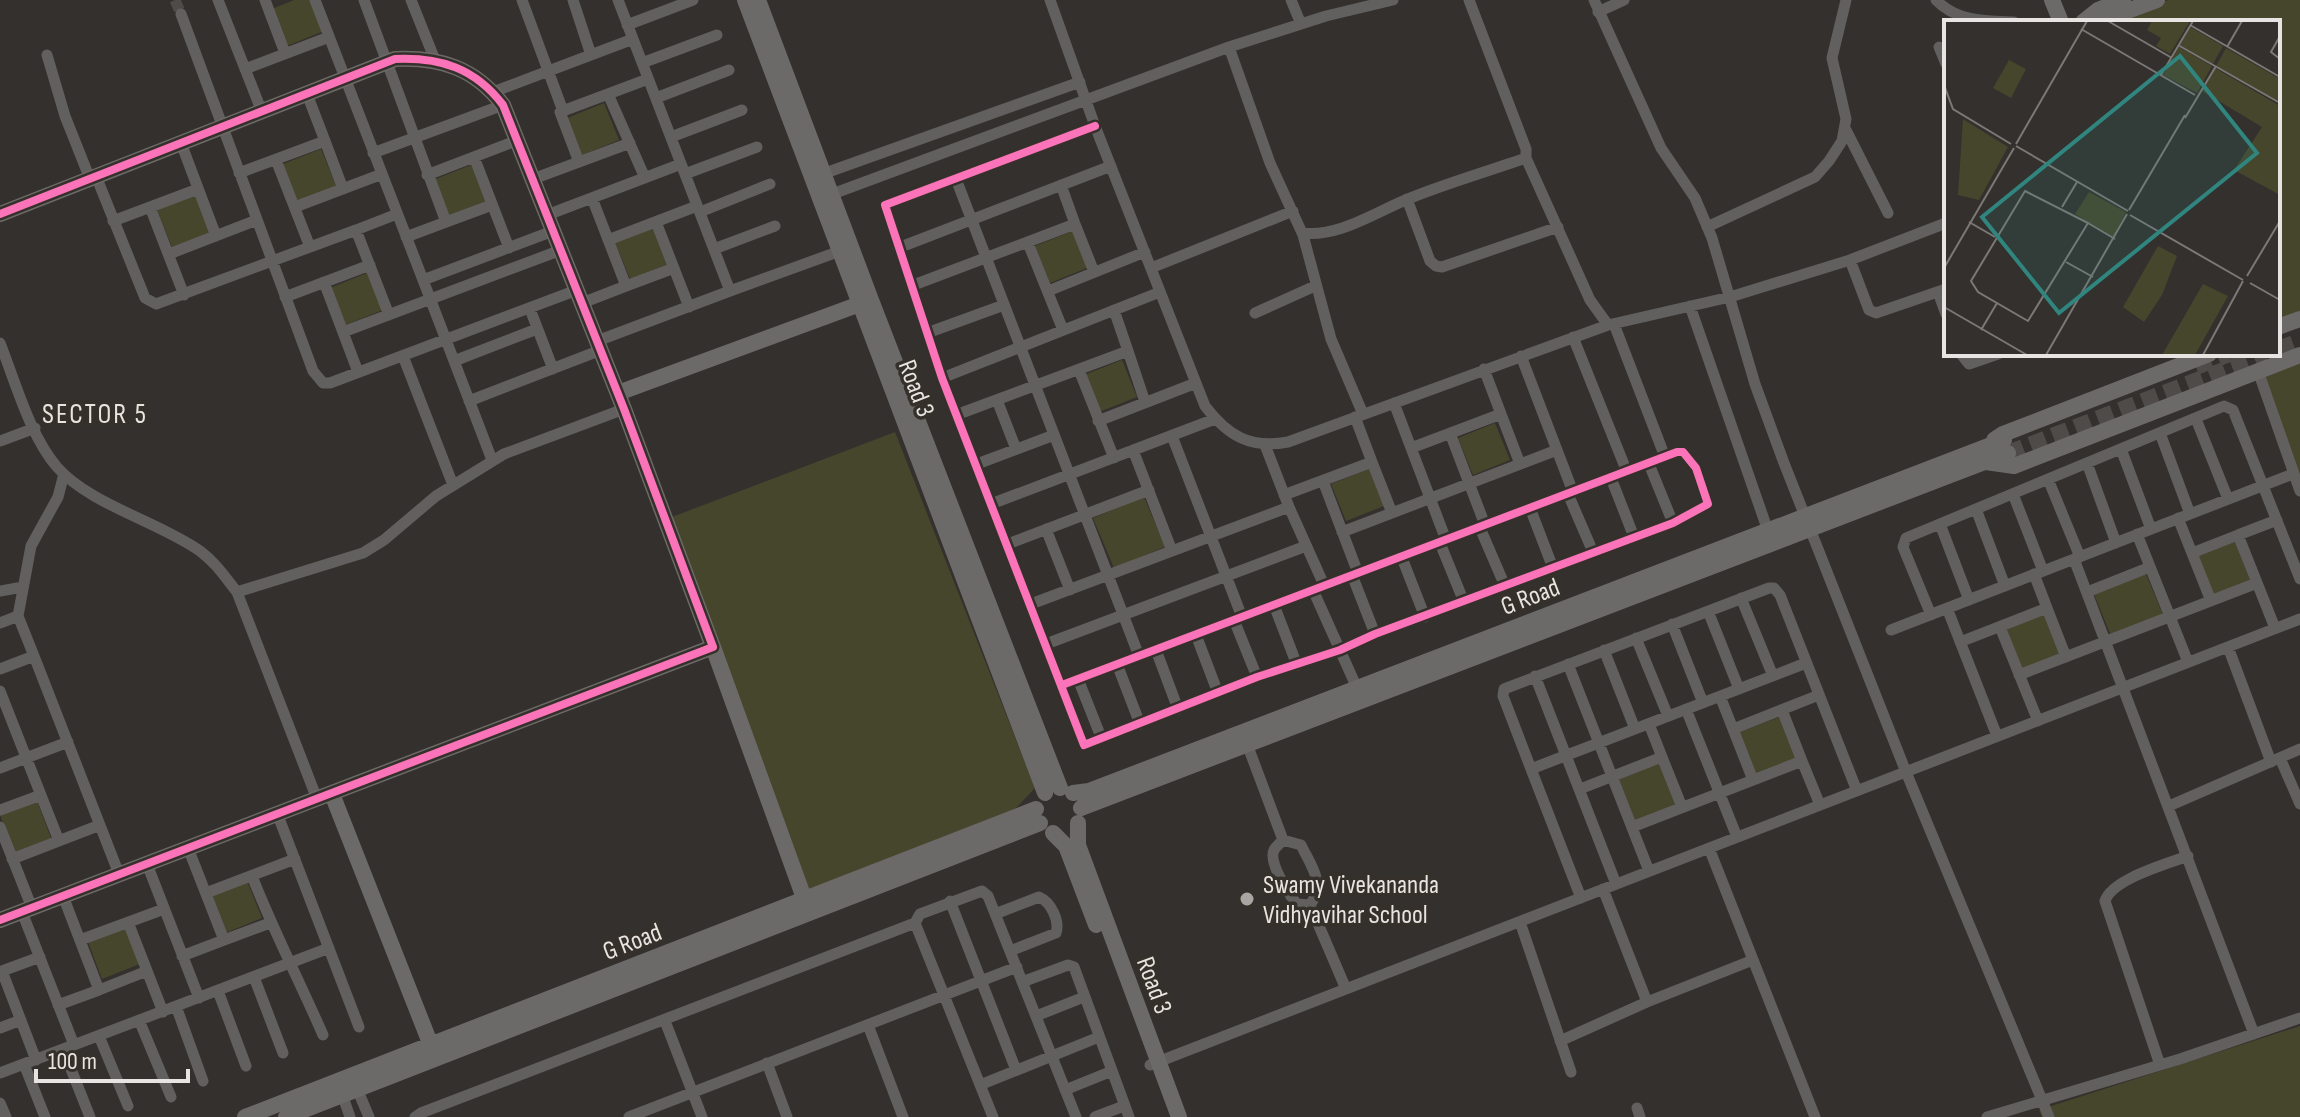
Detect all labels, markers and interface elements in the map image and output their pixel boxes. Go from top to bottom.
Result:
inset map [1944,20,2280,356]
street label: Road 3 [891,356,941,421]
district label: SECTOR 5 [42,398,148,431]
street label: G Road [1497,572,1564,623]
place label: Swamy Vivekananda Vidhyavihar School [1263,870,1439,931]
marker: Swamy Vivekananda Vidhyavihar School [1238,890,1256,908]
street label: G Road [599,917,666,968]
street label: Road 3 [1129,953,1178,1018]
scale bar [36,1033,188,1083]
text: 100 m [48,1047,97,1076]

